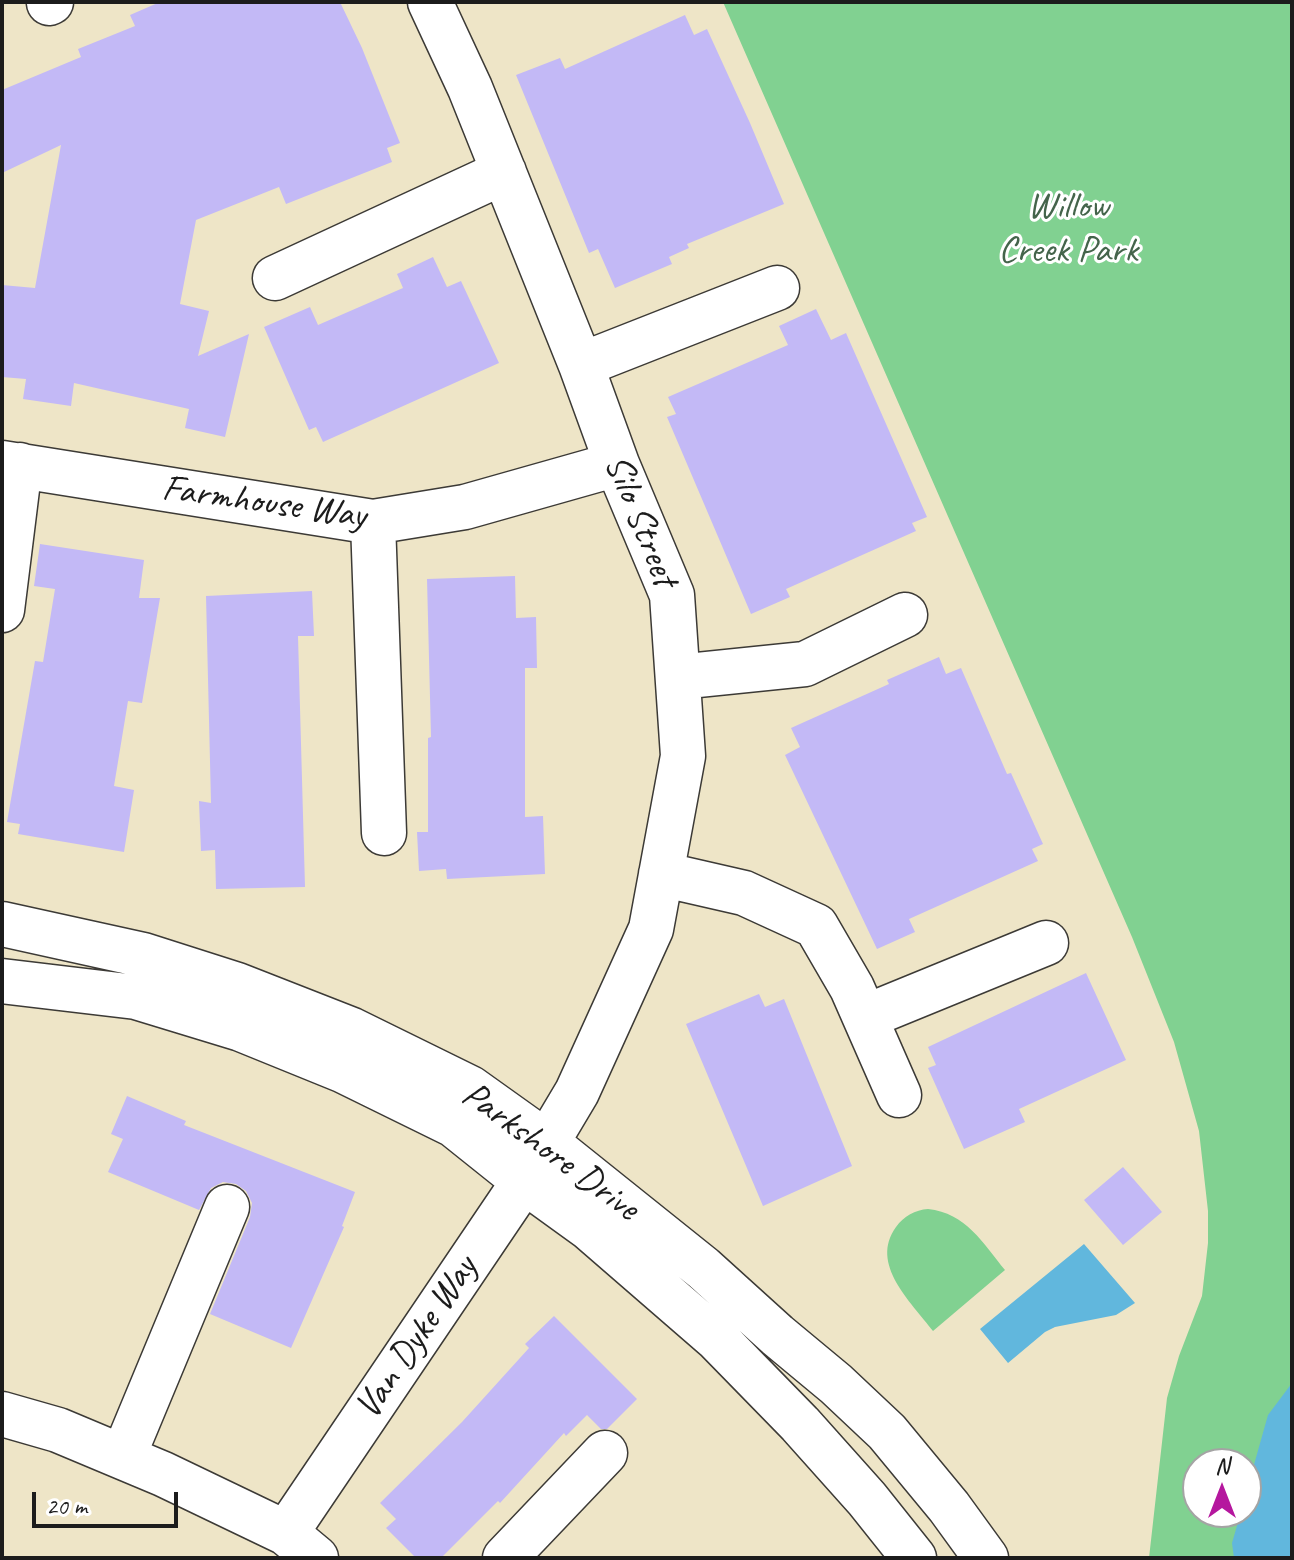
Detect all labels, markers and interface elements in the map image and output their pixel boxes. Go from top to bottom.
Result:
park label: Willow Creek Park [998,184,1138,274]
street label: Silo Street [593,448,687,594]
street label: Farmhouse Way [159,466,369,540]
street label: Parkshore Drive [453,1072,647,1232]
street label: Van Dyke Way [346,1248,488,1428]
north arrow [1182,1448,1262,1528]
text: N [1215,1452,1229,1480]
scale bar [36,1476,182,1526]
text: 20 m [46,1491,87,1521]

